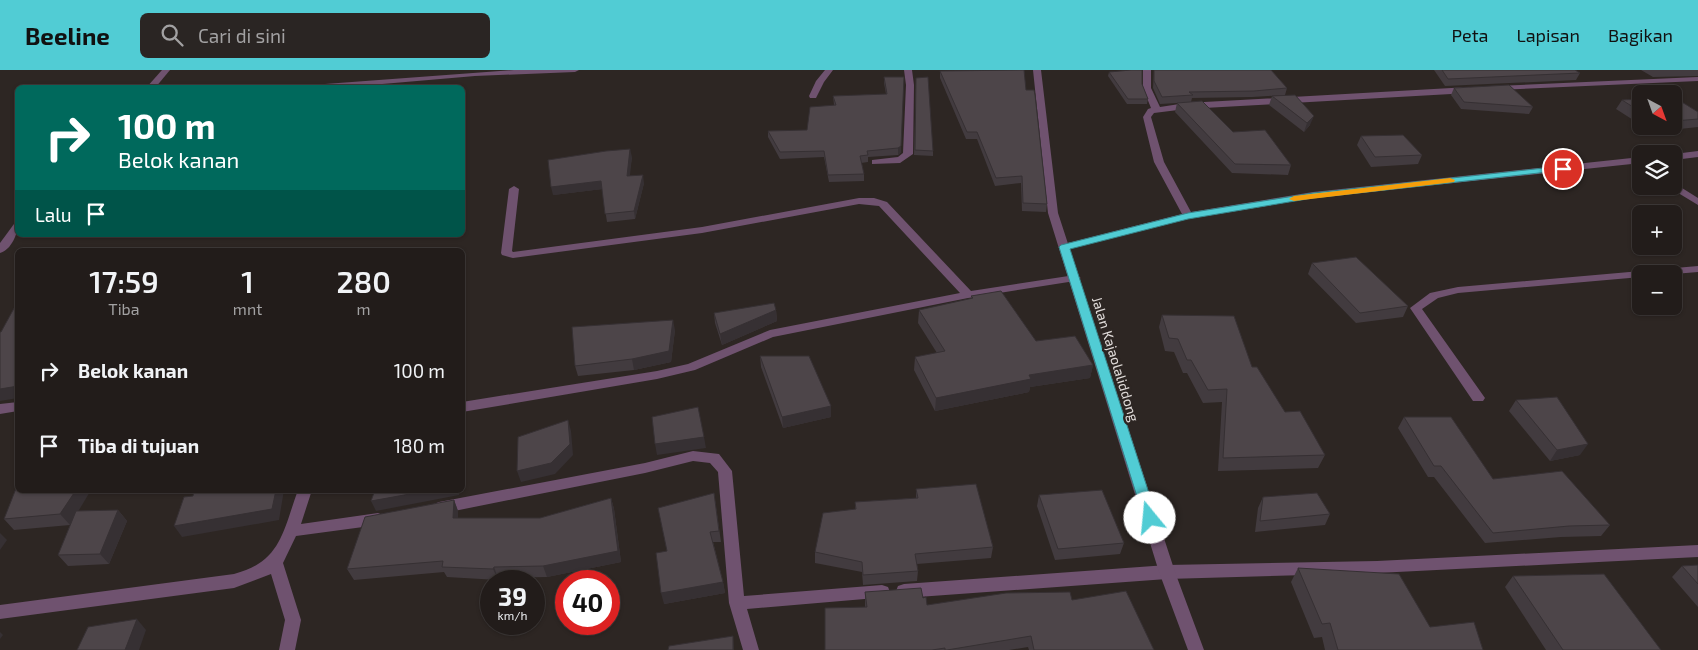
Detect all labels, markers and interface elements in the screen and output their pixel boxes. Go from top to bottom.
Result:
search box [140,13,490,58]
text: Beeline [25,21,110,50]
icon: search [158,21,186,49]
text: Cari di sini [198,24,286,47]
text: Peta [1451,24,1488,46]
text: Lapisan [1516,24,1580,46]
text: Bagikan [1608,24,1673,46]
north arrow [1632,85,1682,135]
map controls [1632,85,1682,315]
text: 100 m [118,104,216,146]
icon: right [35,105,100,170]
button: layers [1632,145,1682,195]
text: Belok kanan [118,146,239,172]
pin [1542,148,1584,190]
icon: arrive [1549,155,1577,183]
icon: arrive [82,200,110,228]
text: Lalu [35,203,72,226]
button: + [1632,205,1682,255]
text: 17:59 [89,263,159,299]
text: 1 [241,263,254,299]
text: 280 [337,263,391,299]
button: − [1632,265,1682,315]
street label: Jalan Kajaolaliddong [1089,294,1143,424]
text: Tiba [108,299,140,318]
text: mnt [233,299,262,318]
text: m [357,299,371,318]
icon: right [35,357,63,385]
text: Belok kanan [78,359,188,382]
text: 100 m [394,359,445,382]
icon: arrive [35,432,63,460]
text: Tiba di tujuan [78,434,199,457]
text: 180 m [394,434,445,457]
position arrow [1123,491,1175,543]
speed limit sign: 40 [555,570,620,635]
text: 39 [498,581,527,611]
text: km/h [498,608,527,622]

